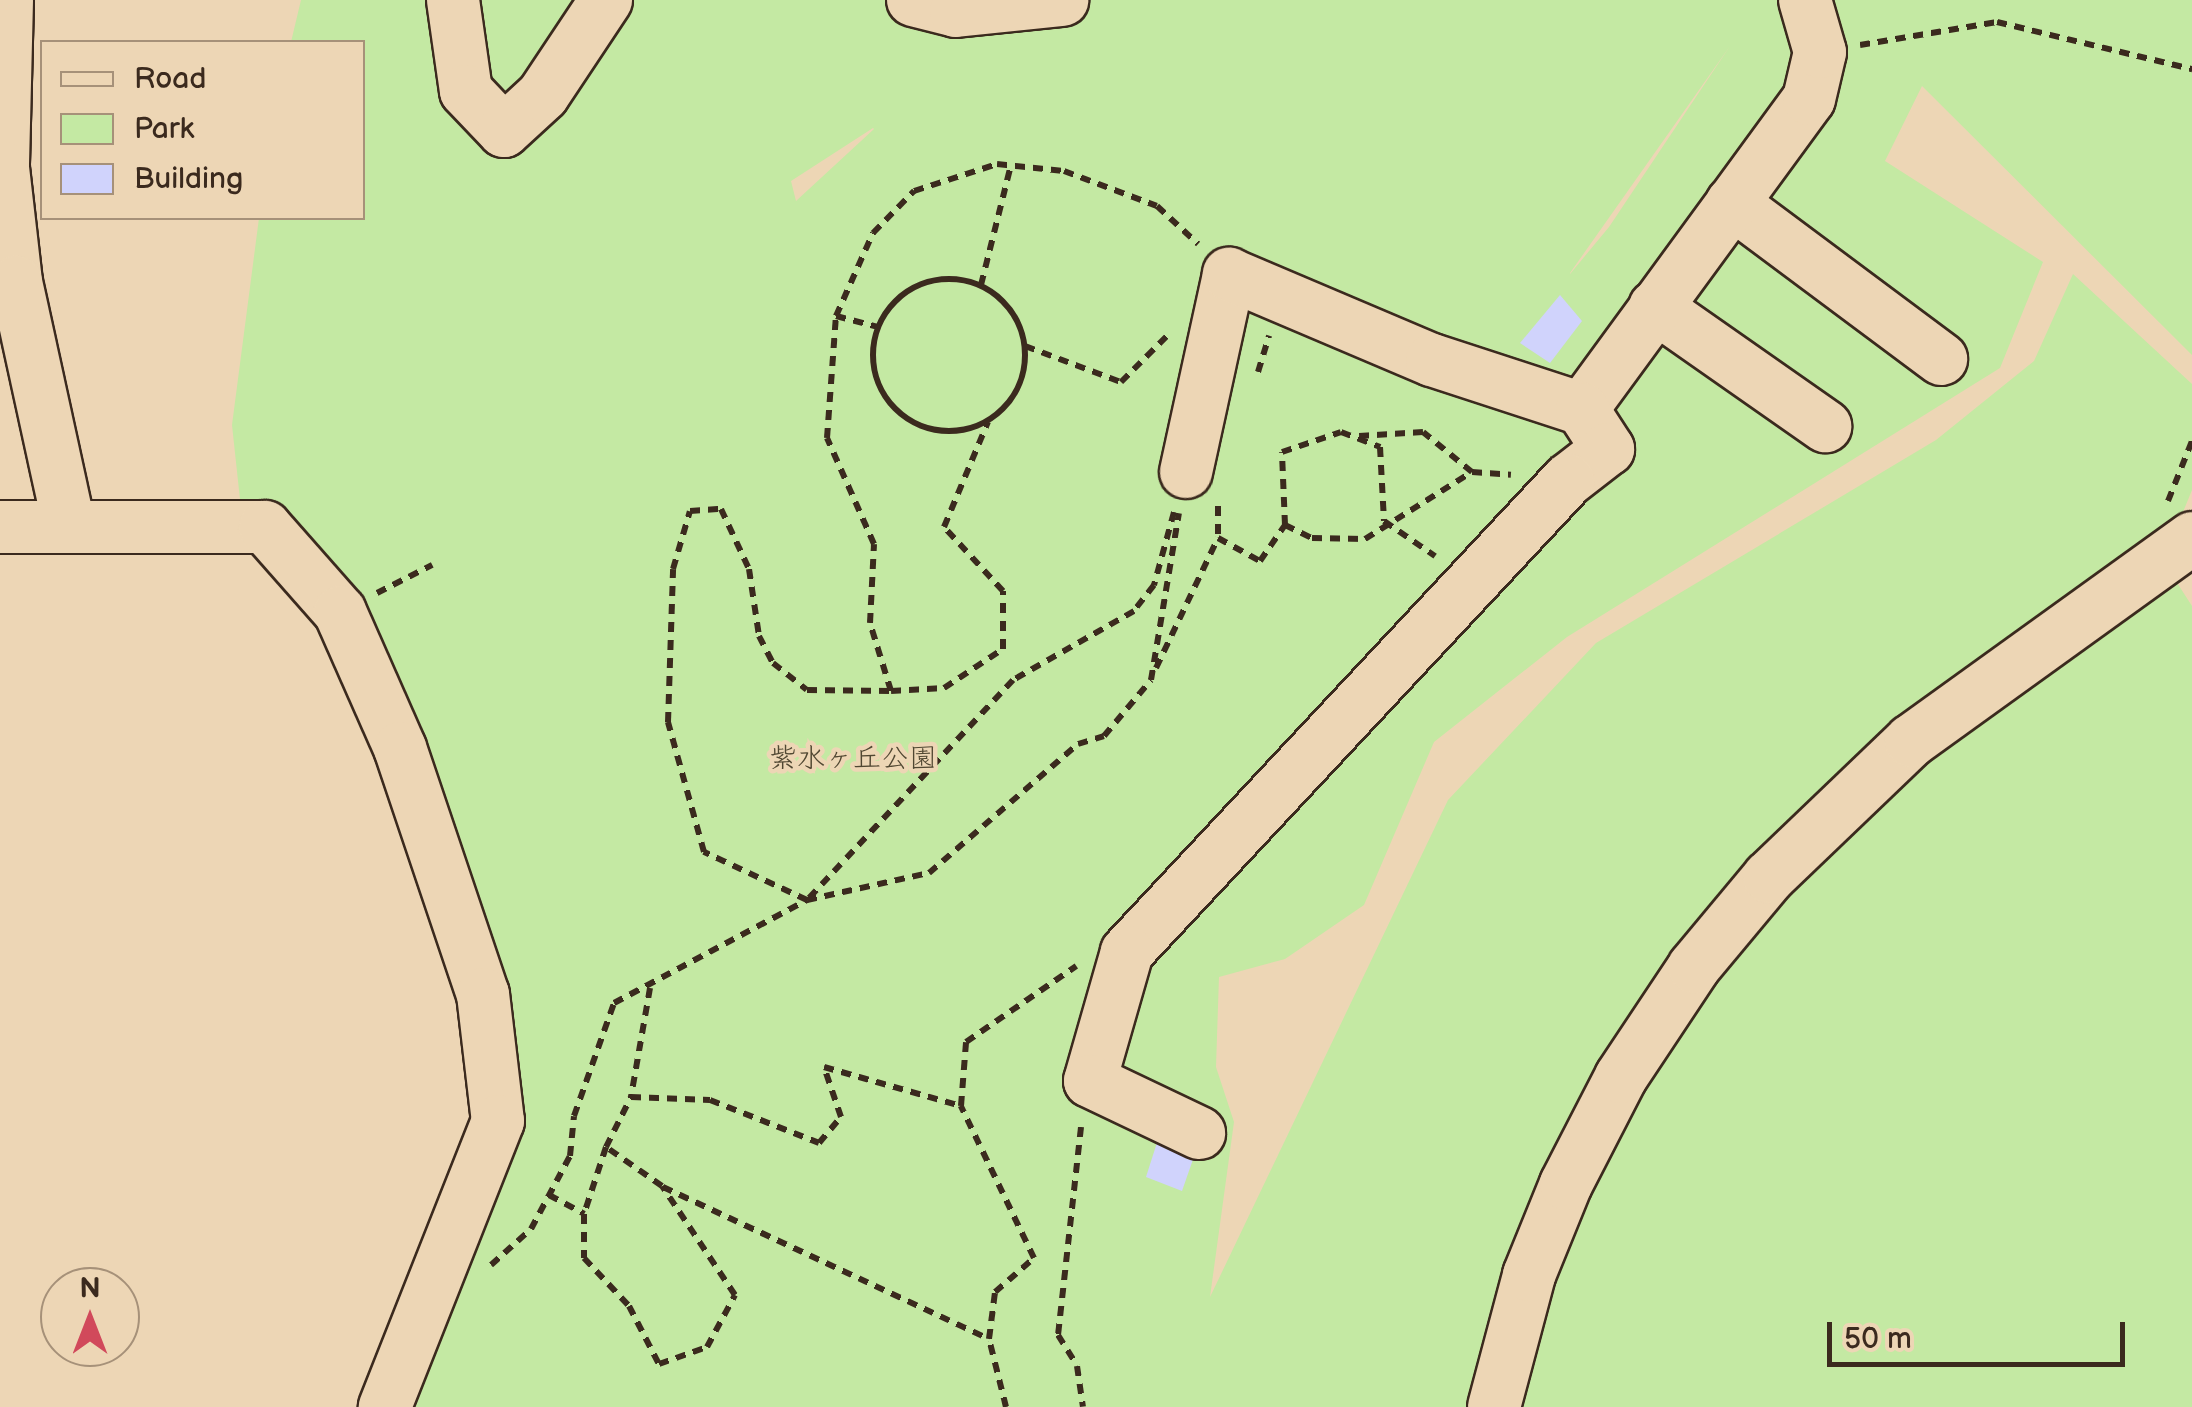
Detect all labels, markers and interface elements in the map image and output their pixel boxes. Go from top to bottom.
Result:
legend [40,40,365,220]
text: Road [134,61,207,97]
text: Park [134,111,194,147]
text: Building [134,161,243,197]
park label: 紫水ヶ丘公園 [769,742,937,776]
north arrow [40,1267,140,1367]
text: N [79,1272,101,1305]
scale bar [1832,1302,2130,1364]
text: 50 m [1844,1321,1912,1357]

